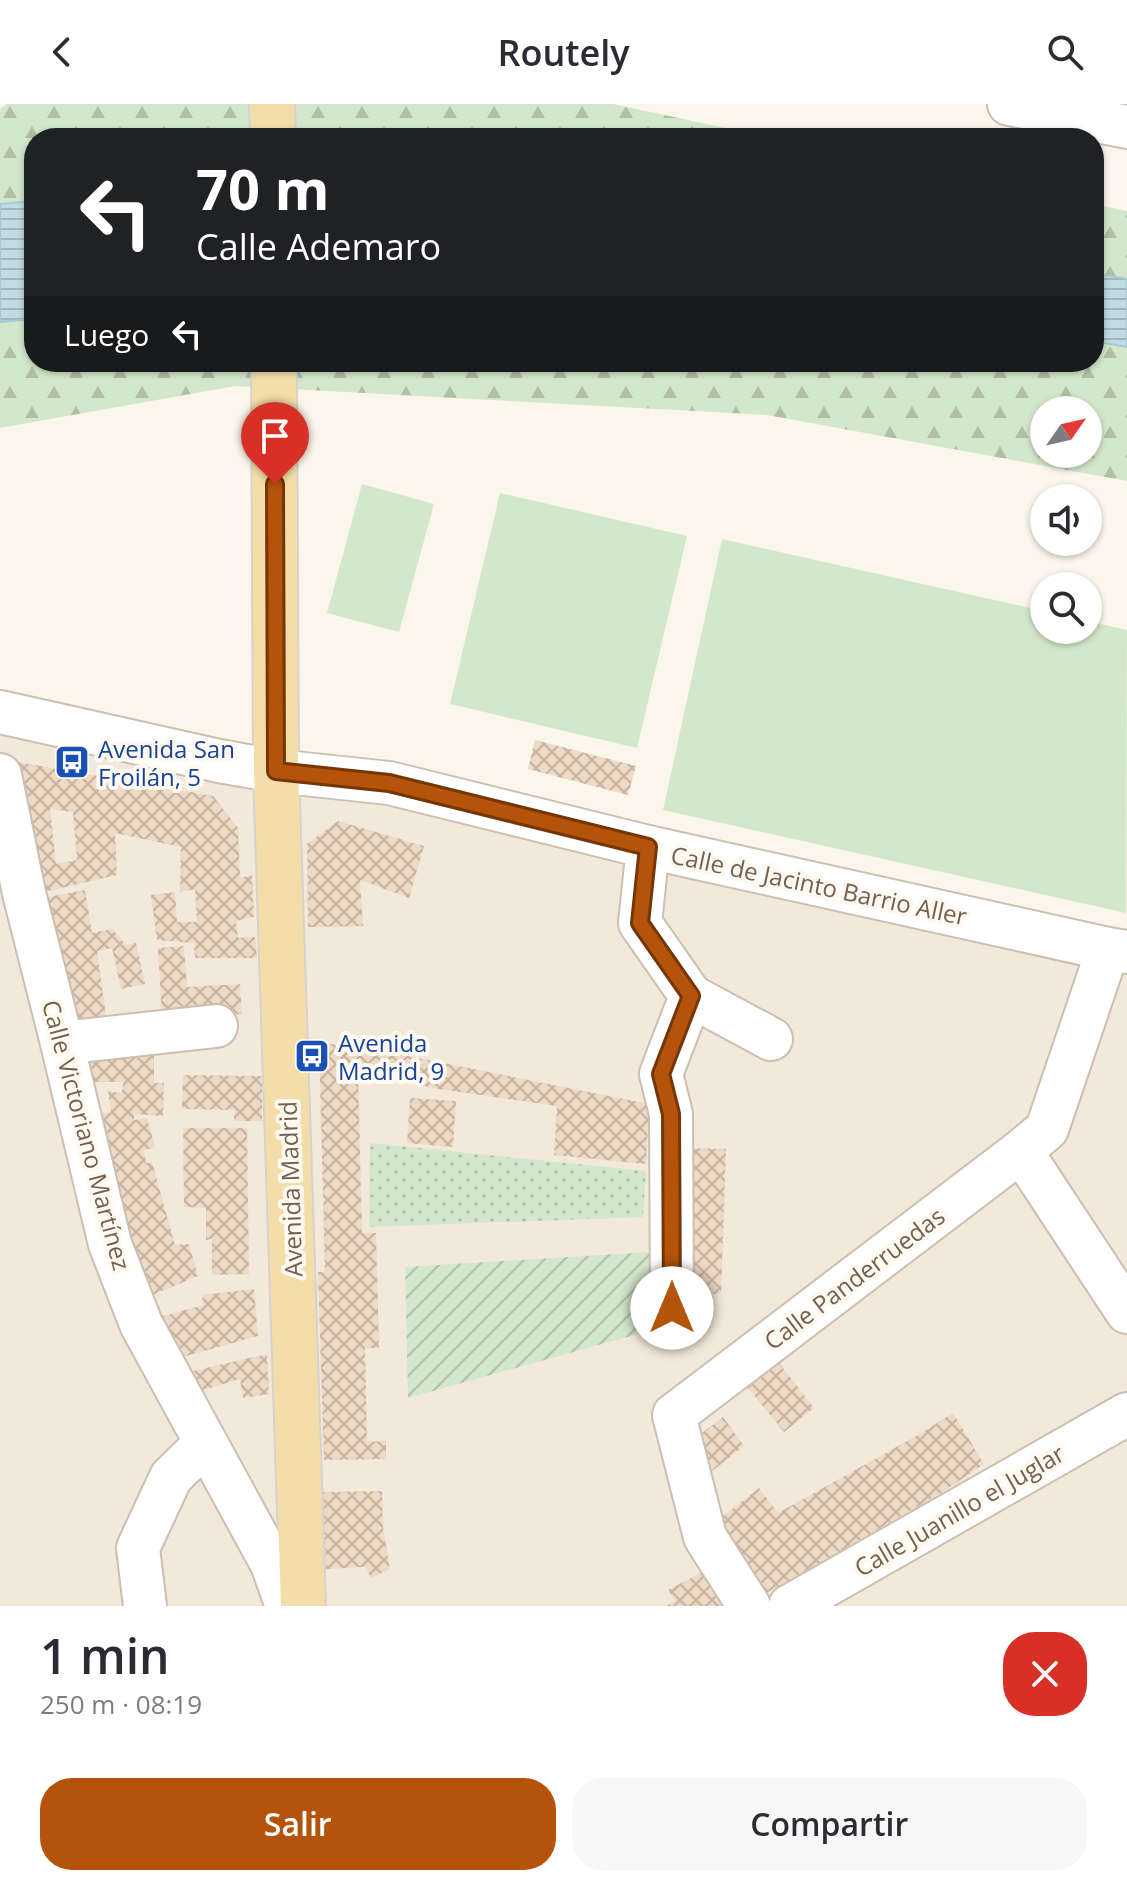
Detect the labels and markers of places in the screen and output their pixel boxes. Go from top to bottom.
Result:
pin [241,402,309,484]
place label: Avenida San Froilán, 5 [98,732,235,793]
bus stop icon: Avenida San Froilán, 5 [53,743,91,781]
place label: Avenida Madrid, 9 [338,1026,444,1087]
bus stop icon: Avenida Madrid, 9 [293,1037,331,1075]

